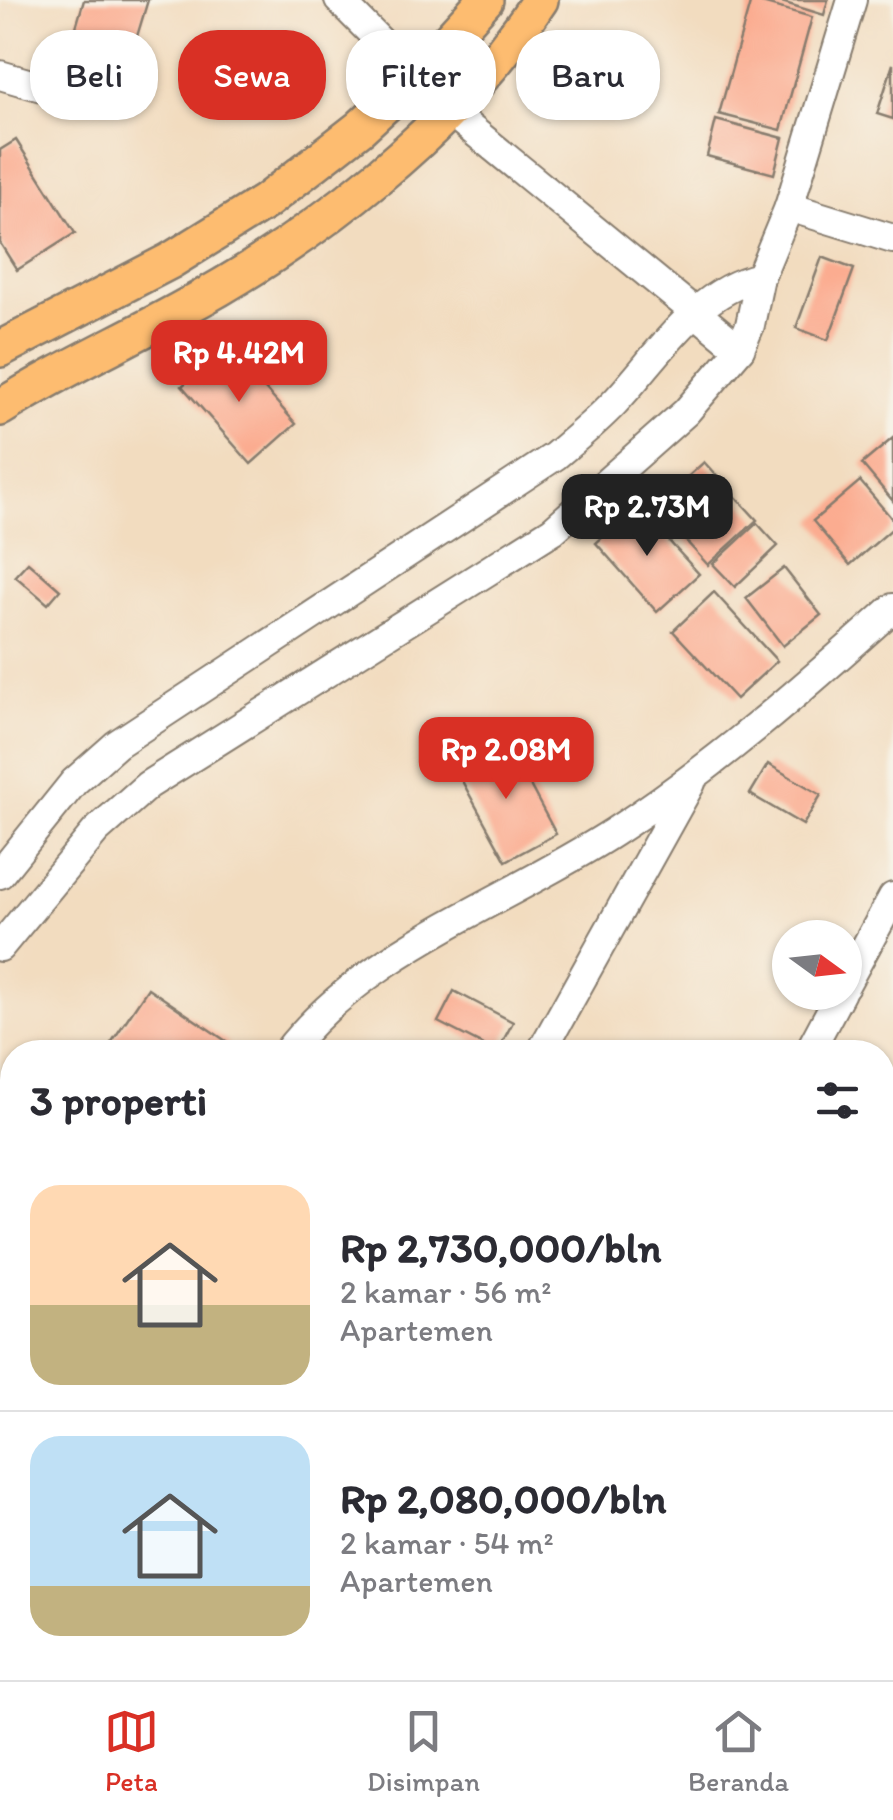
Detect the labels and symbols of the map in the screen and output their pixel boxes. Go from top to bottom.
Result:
pin: Rp 4.42M [136,320,342,405]
pin: Rp 2.73M [544,474,750,559]
pin: Rp 2.08M [403,717,609,802]
north arrow [772,920,862,1010]

